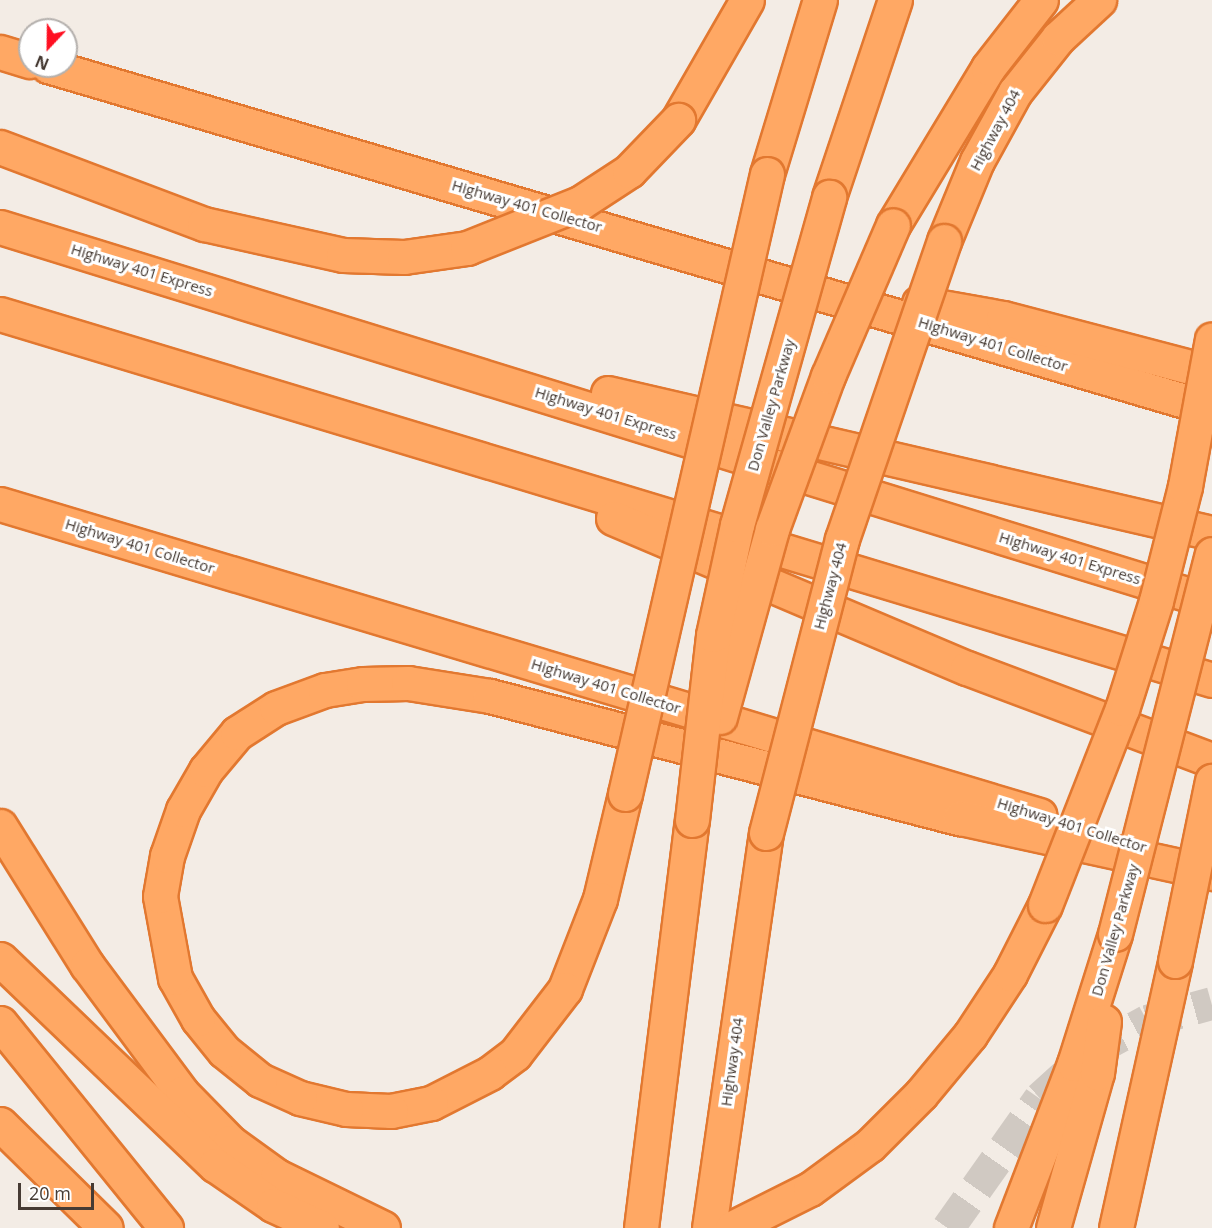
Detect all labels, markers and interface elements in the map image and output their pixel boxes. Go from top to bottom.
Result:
north arrow [18,18,78,78]
text: N [32,50,52,75]
street label: Highway 404 [966,86,1024,174]
street label: Highway 401 Collector [450,176,604,236]
street label: Highway 401 Express [69,240,215,300]
street label: Highway 401 Collector [916,313,1070,375]
street label: Don Valley Parkway [744,337,798,473]
street label: Highway 401 Express [533,383,679,443]
street label: Highway 401 Collector [63,515,217,577]
street label: Highway 401 Express [997,528,1143,588]
street label: Highway 404 [810,541,850,631]
street label: Highway 401 Collector [529,655,683,717]
street label: Highway 401 Collector [995,794,1149,856]
street label: Don Valley Parkway [1088,862,1142,998]
street label: Highway 404 [717,1017,747,1107]
scale bar [21,1171,98,1209]
text: 20 m [29,1181,71,1205]

